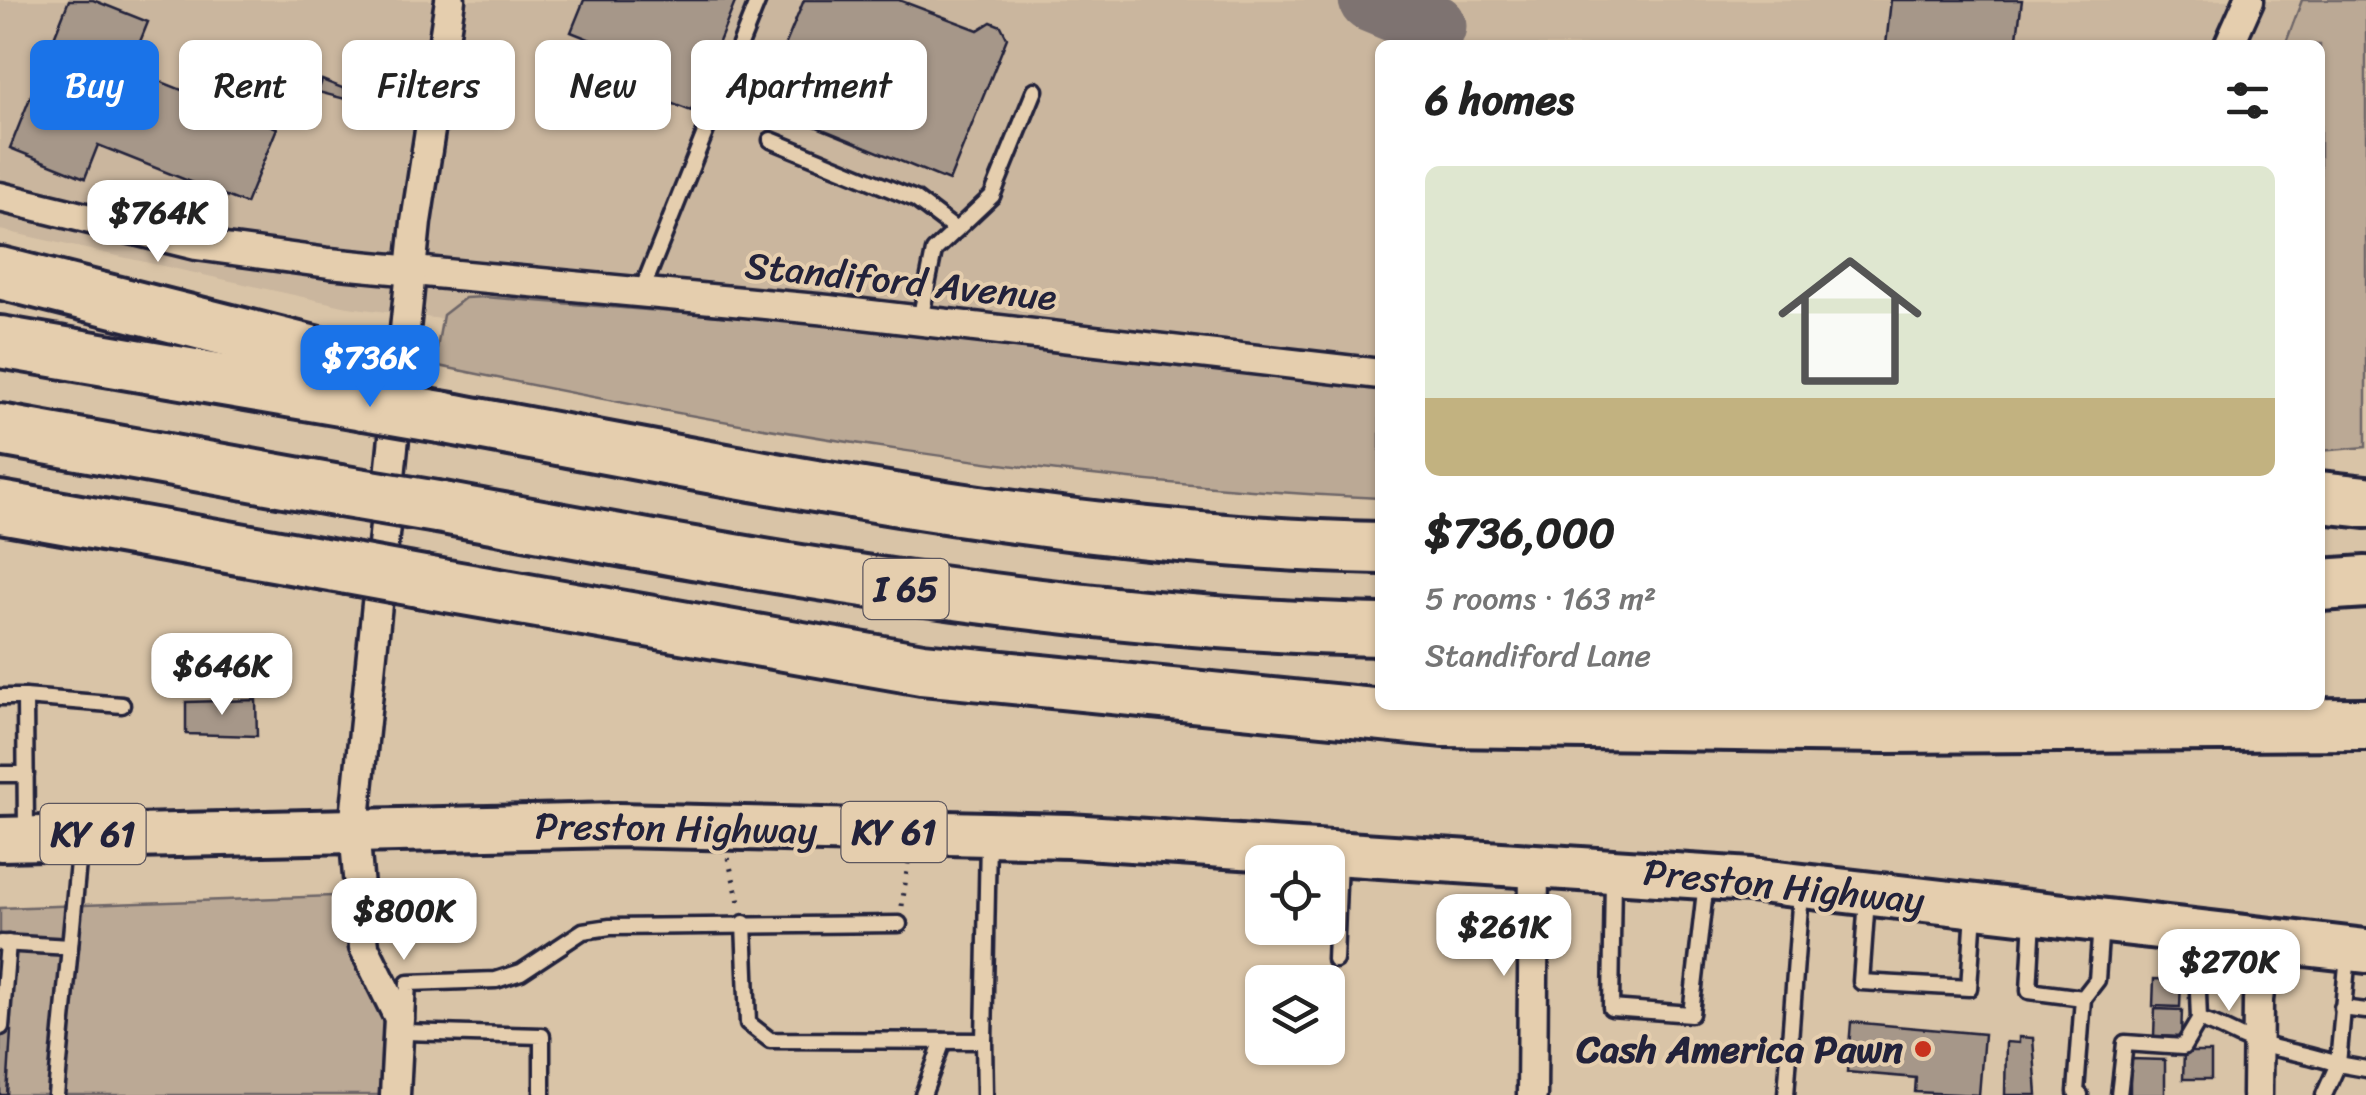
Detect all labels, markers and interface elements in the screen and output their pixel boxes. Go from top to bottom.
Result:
chip: Buy [30,40,159,130]
chip: Rent [179,40,322,130]
chip: Filters [342,40,515,130]
chip: New [535,40,671,130]
chip: Apartment [691,40,927,130]
text: 6 homes [1425,63,1574,137]
icon: filters [2220,73,2275,128]
pin: $764K [88,180,228,265]
text: $764K [109,184,207,241]
icon: home [1760,231,1940,411]
street label: Standiford Avenue [742,232,1060,331]
pin: $736K [300,325,440,410]
text: $736K [322,329,418,386]
text: $736,000 [1425,496,1615,570]
road number: I 65 [864,559,948,619]
text: 5 rooms · 163 m² [1425,570,1656,627]
text: Standiford Lane [1425,627,1651,684]
pin: $646K [152,633,292,718]
text: $646K [173,637,271,694]
street label: Preston Highway [534,793,818,864]
road number: KY 61 [842,802,946,862]
road number: KY 61 [41,804,146,864]
street label: Preston Highway [1640,838,1928,935]
map controls [1245,845,1345,1065]
button: locate [1245,845,1345,945]
pin: $800K [334,878,474,963]
text: $800K [354,882,454,939]
pin: $261K [1434,894,1574,979]
text: $261K [1458,898,1550,955]
pin: $270K [2159,929,2299,1014]
text: $270K [2180,933,2278,990]
button: layers [1245,965,1345,1065]
place label: Cash America Pawn [1575,1016,1904,1083]
marker: Cash America Pawn [1912,1038,1934,1060]

